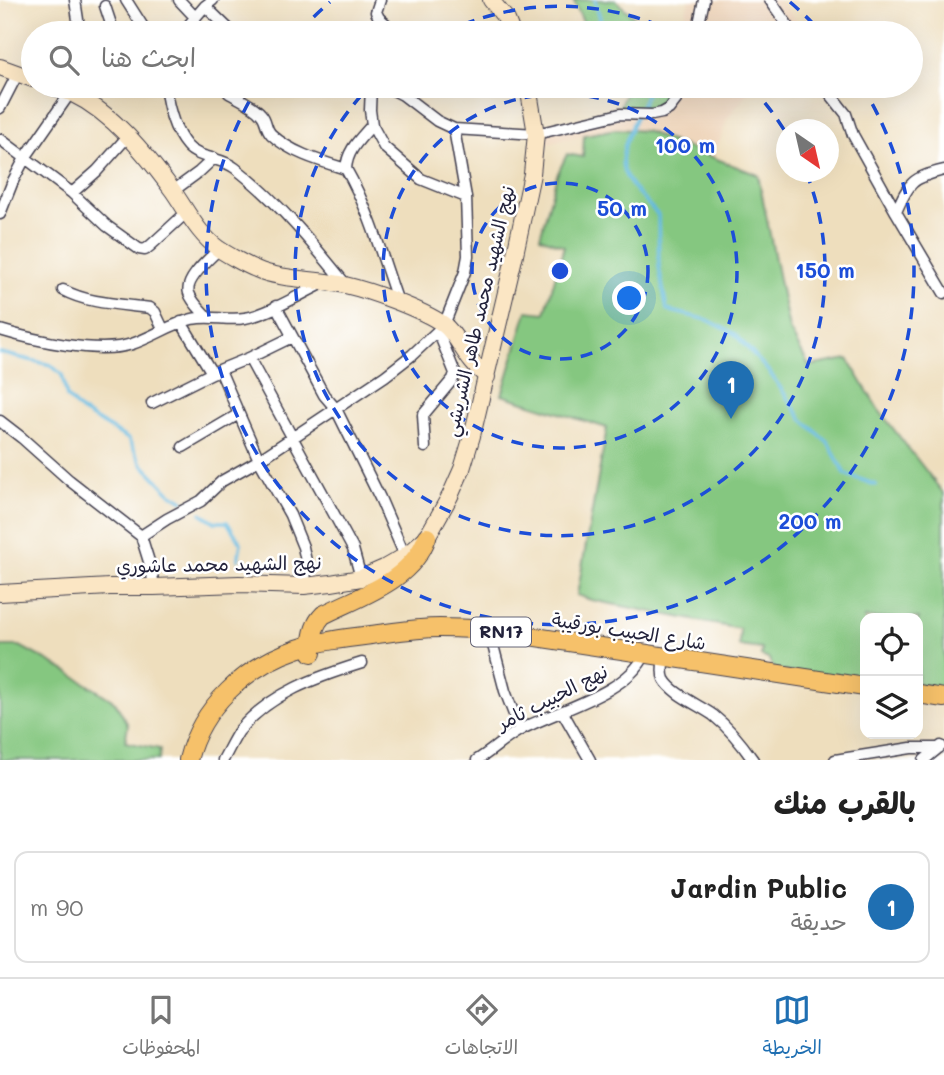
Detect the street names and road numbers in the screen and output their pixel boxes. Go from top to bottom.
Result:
street label: نهج الشهيد محمد طاهر الشريشي [437,183,524,440]
street label: نهج الشهيد محمد عاشوري [116,549,322,581]
street label: شارع الحبيب بورقيبة [550,606,708,657]
road number: RN17 [471,618,531,646]
street label: نهج الحبيب ثامر [490,658,612,737]

